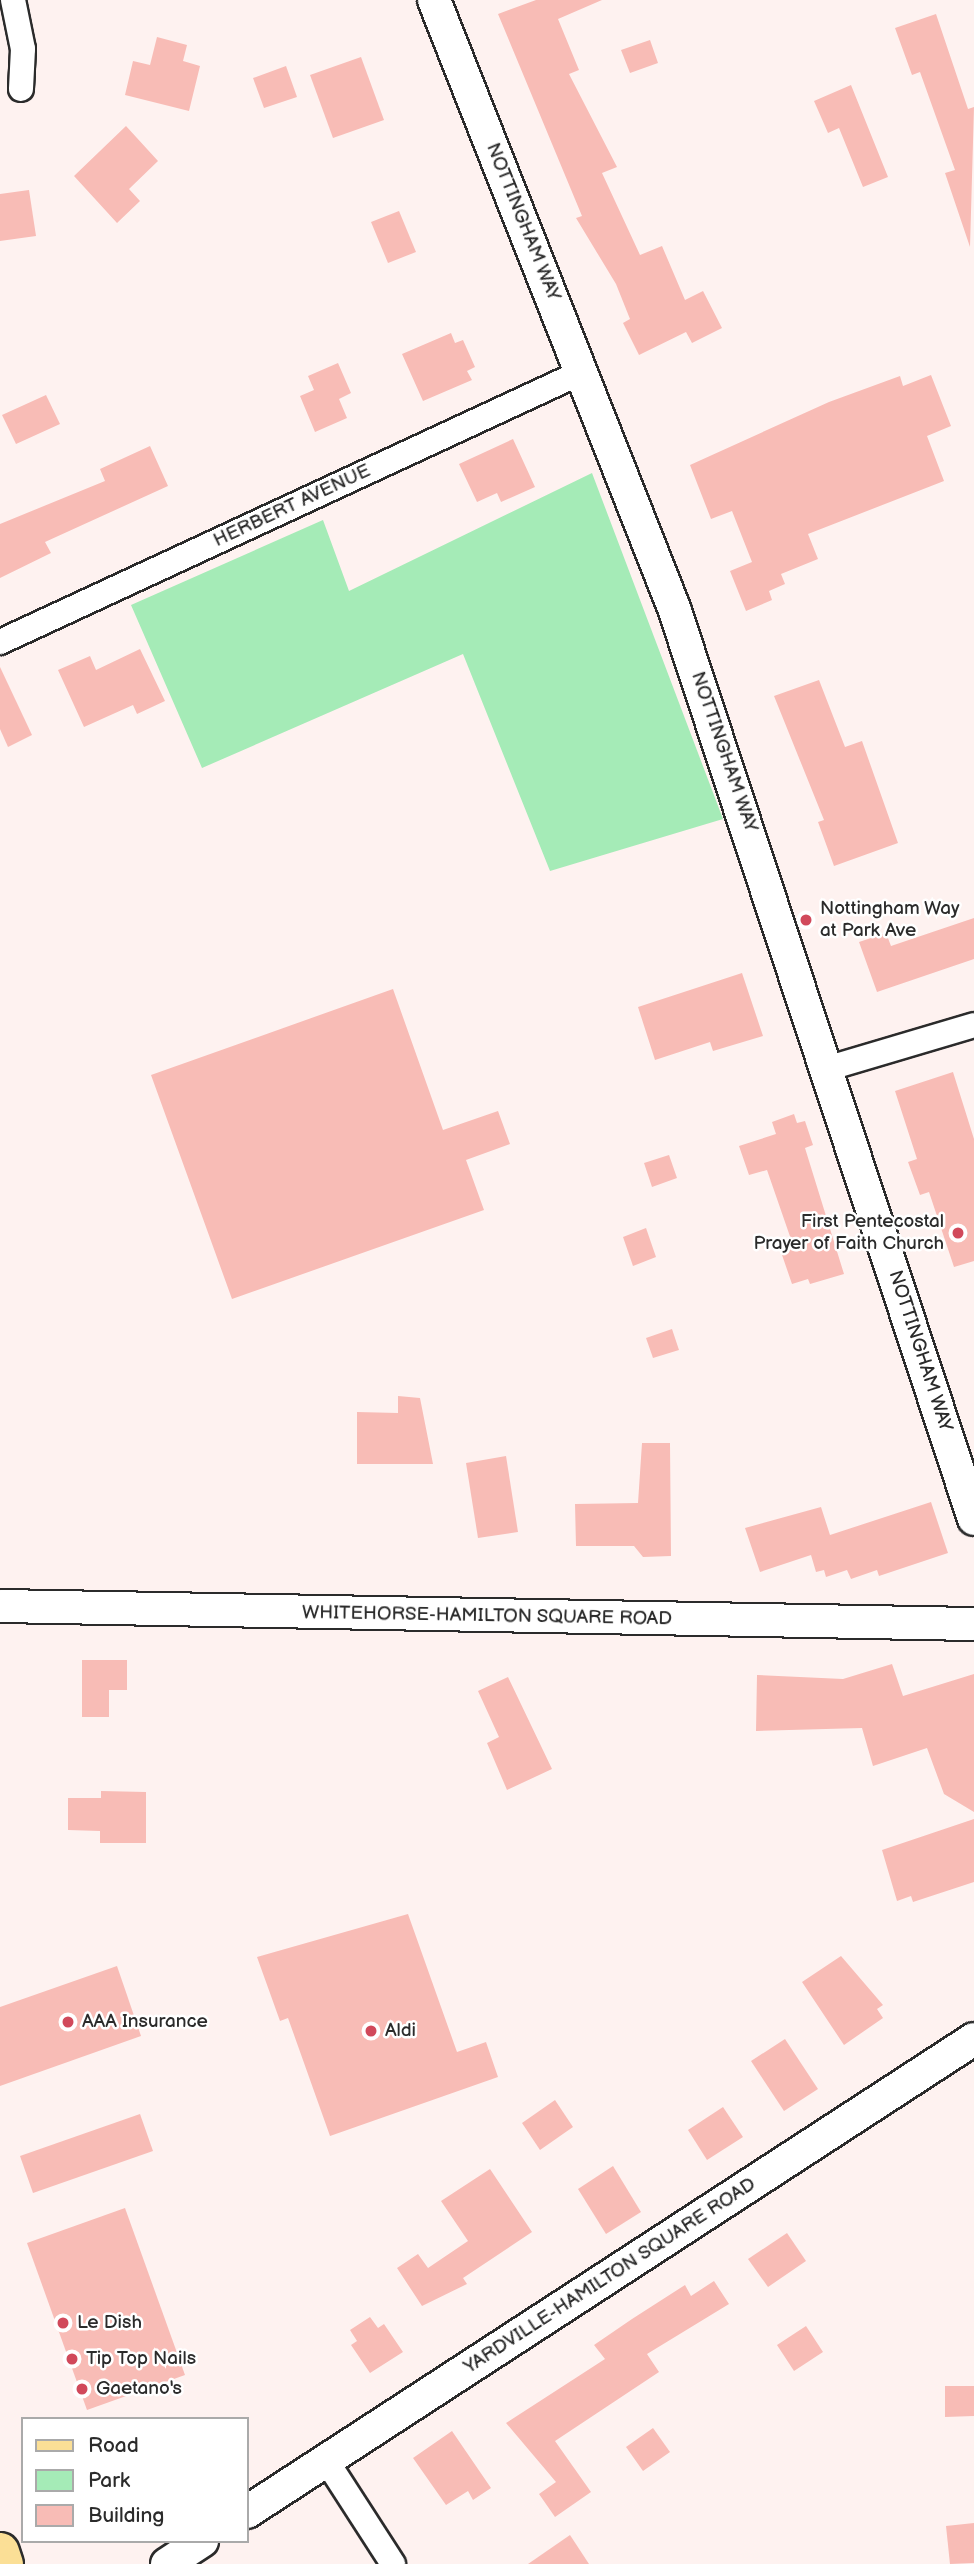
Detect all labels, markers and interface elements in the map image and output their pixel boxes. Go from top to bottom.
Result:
street label: NOTTINGHAM WAY [481,139,565,305]
street label: HERBERT AVENUE [210,460,374,552]
street label: NOTTINGHAM WAY [686,668,762,836]
place label: Nottingham Way at Park Ave [820,898,960,942]
marker: Nottingham Way at Park Ave [798,912,814,928]
place label: First Pentecostal Prayer of Faith Church [753,1211,944,1255]
marker: First Pentecostal Prayer of Faith Church [950,1225,966,1241]
street label: NOTTINGHAM WAY [883,1267,957,1435]
street label: WHITEHORSE-HAMILTON SQUARE ROAD [302,1601,672,1631]
place label: AAA Insurance [82,2011,208,2033]
marker: AAA Insurance [60,2014,76,2030]
place label: Aldi [385,2020,416,2042]
marker: Aldi [363,2023,379,2039]
street label: YARDVILLE-HAMILTON SQUARE ROAD [460,2173,760,2379]
place label: Le Dish [77,2312,142,2334]
marker: Le Dish [55,2315,71,2331]
place label: Tip Top Nails [86,2348,197,2370]
marker: Tip Top Nails [64,2351,80,2367]
place label: Gaetano's [96,2378,182,2400]
marker: Gaetano's [74,2381,90,2397]
legend [21,2417,248,2543]
text: Road [88,2433,139,2458]
text: Park [88,2468,130,2493]
text: Building [88,2503,164,2528]

